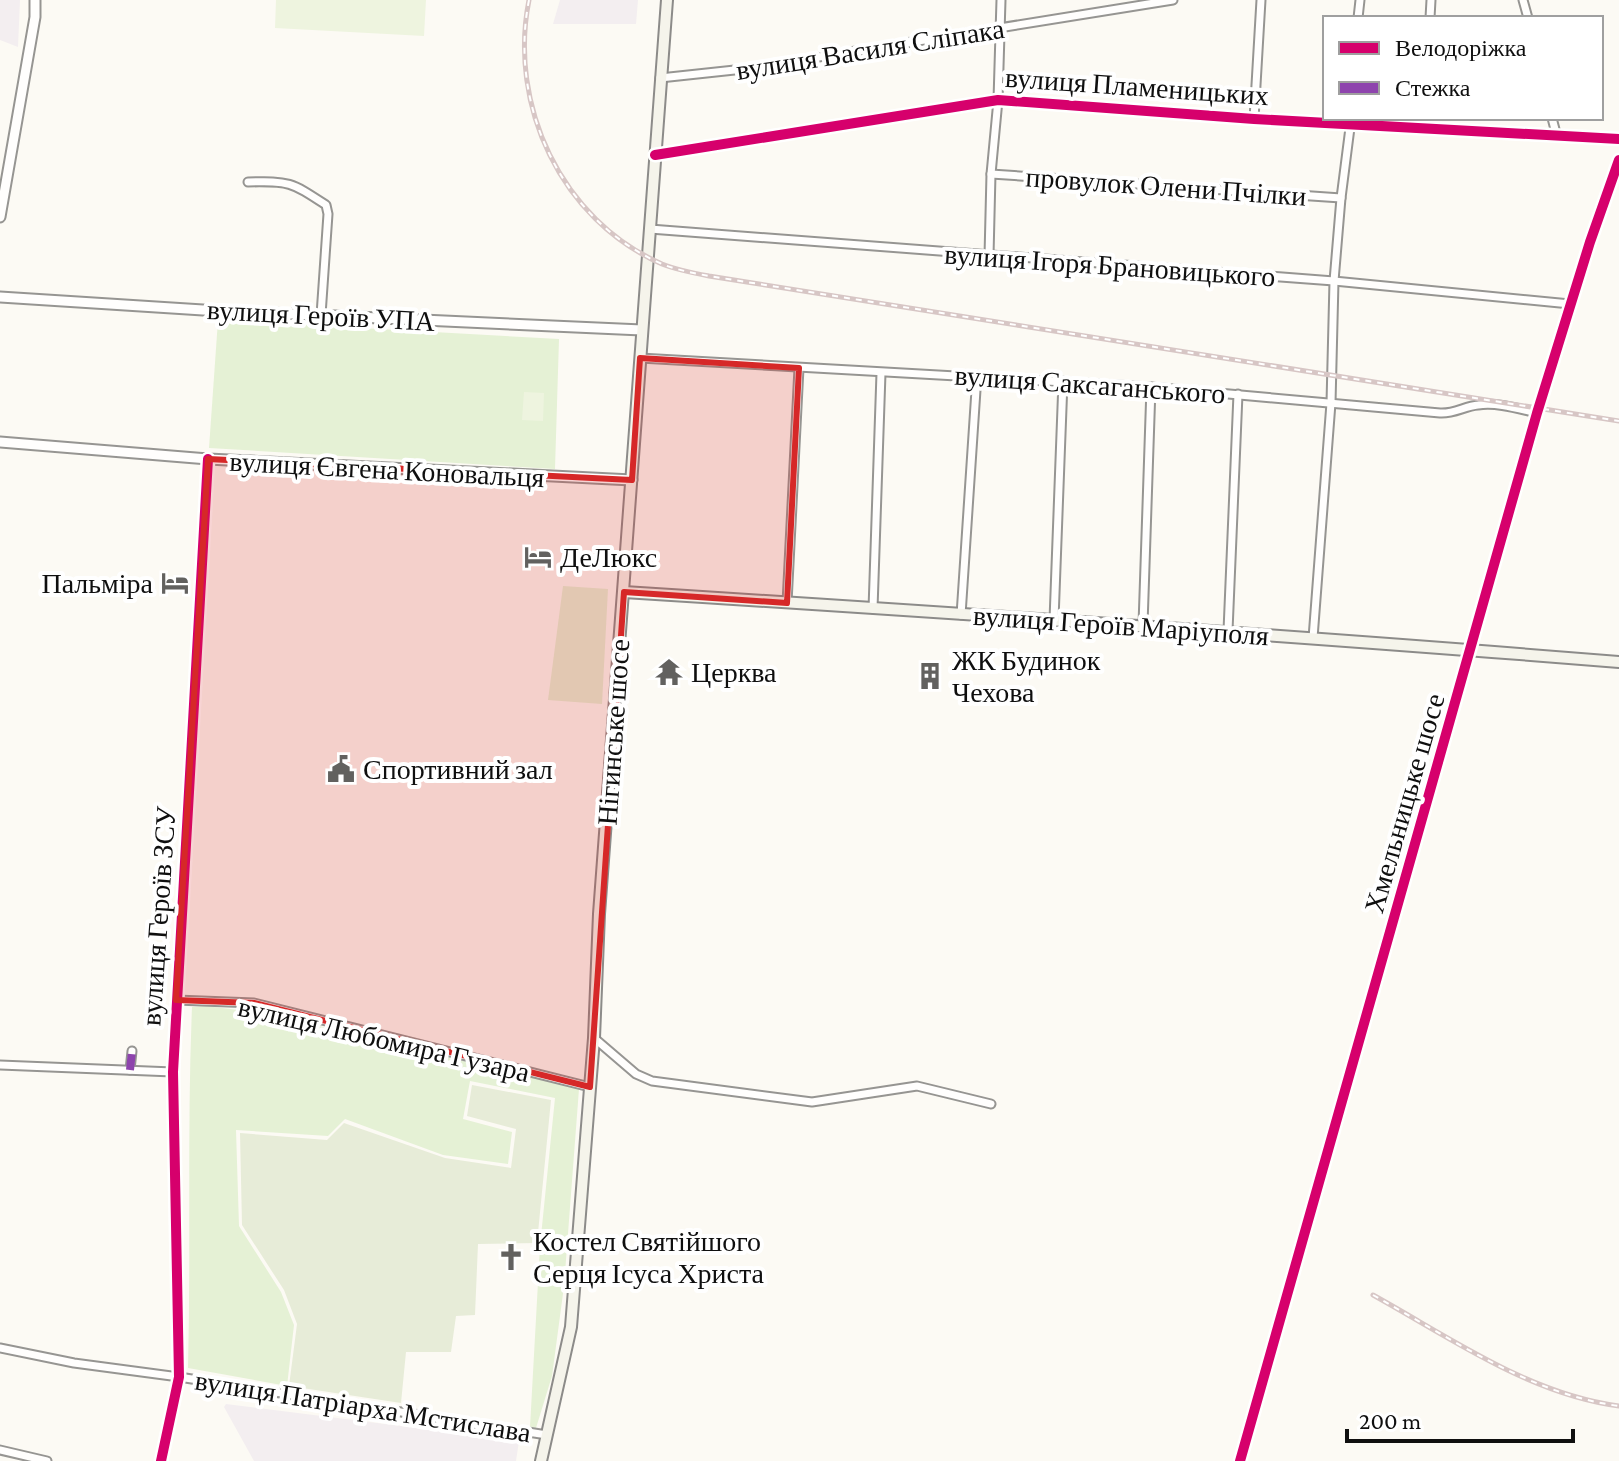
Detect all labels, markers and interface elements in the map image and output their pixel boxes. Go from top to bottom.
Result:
street label: вулиця Василя Сліпака [734,13,1007,86]
legend [1323,16,1603,120]
text: Велодоріжка [1395,34,1527,61]
street label: вулиця Пламеницьких [1004,62,1270,111]
text: Стежка [1395,74,1471,101]
street label: провулок Олени Пчілки [1025,161,1307,212]
street label: вулиця Ігоря Брановицького [943,238,1277,293]
street label: вулиця Героїв УПА [206,294,436,337]
street label: вулиця Саксаганського [954,360,1226,409]
street label: вулиця Євгена Коновальця [229,446,545,493]
hotel icon: ДеЛюкс [523,542,553,572]
place label: ДеЛюкс [560,542,657,573]
place label: Пальміра [41,568,154,599]
hotel icon: Пальміра [160,568,190,598]
street label: вулиця Героїв Маріуполя [972,600,1270,651]
street label: Нігинське шосе [592,638,635,826]
place label: ЖК Будинок Чехова [952,645,1101,708]
temple icon: Церква [654,657,684,687]
place label: Церква [691,657,777,688]
building icon: ЖК Будинок Чехова [915,661,945,691]
street label: Хмельницьке шосе [1358,690,1451,916]
public building icon: Спортивний зал [326,754,356,784]
place label: Спортивний зал [363,754,553,785]
street label: вулиця Героїв ЗСУ [135,805,182,1027]
street label: вулиця Любомира Гузара [235,991,533,1088]
place label: Костел Святійшого Серця Ісуса Христа [533,1226,765,1289]
church icon: Костел Святійшого Серця Ісуса Христа [496,1242,526,1272]
street label: вулиця Патріарха Мстислава [193,1365,534,1448]
scale bar [1347,1393,1573,1443]
text: 200 m [1359,1407,1421,1434]

